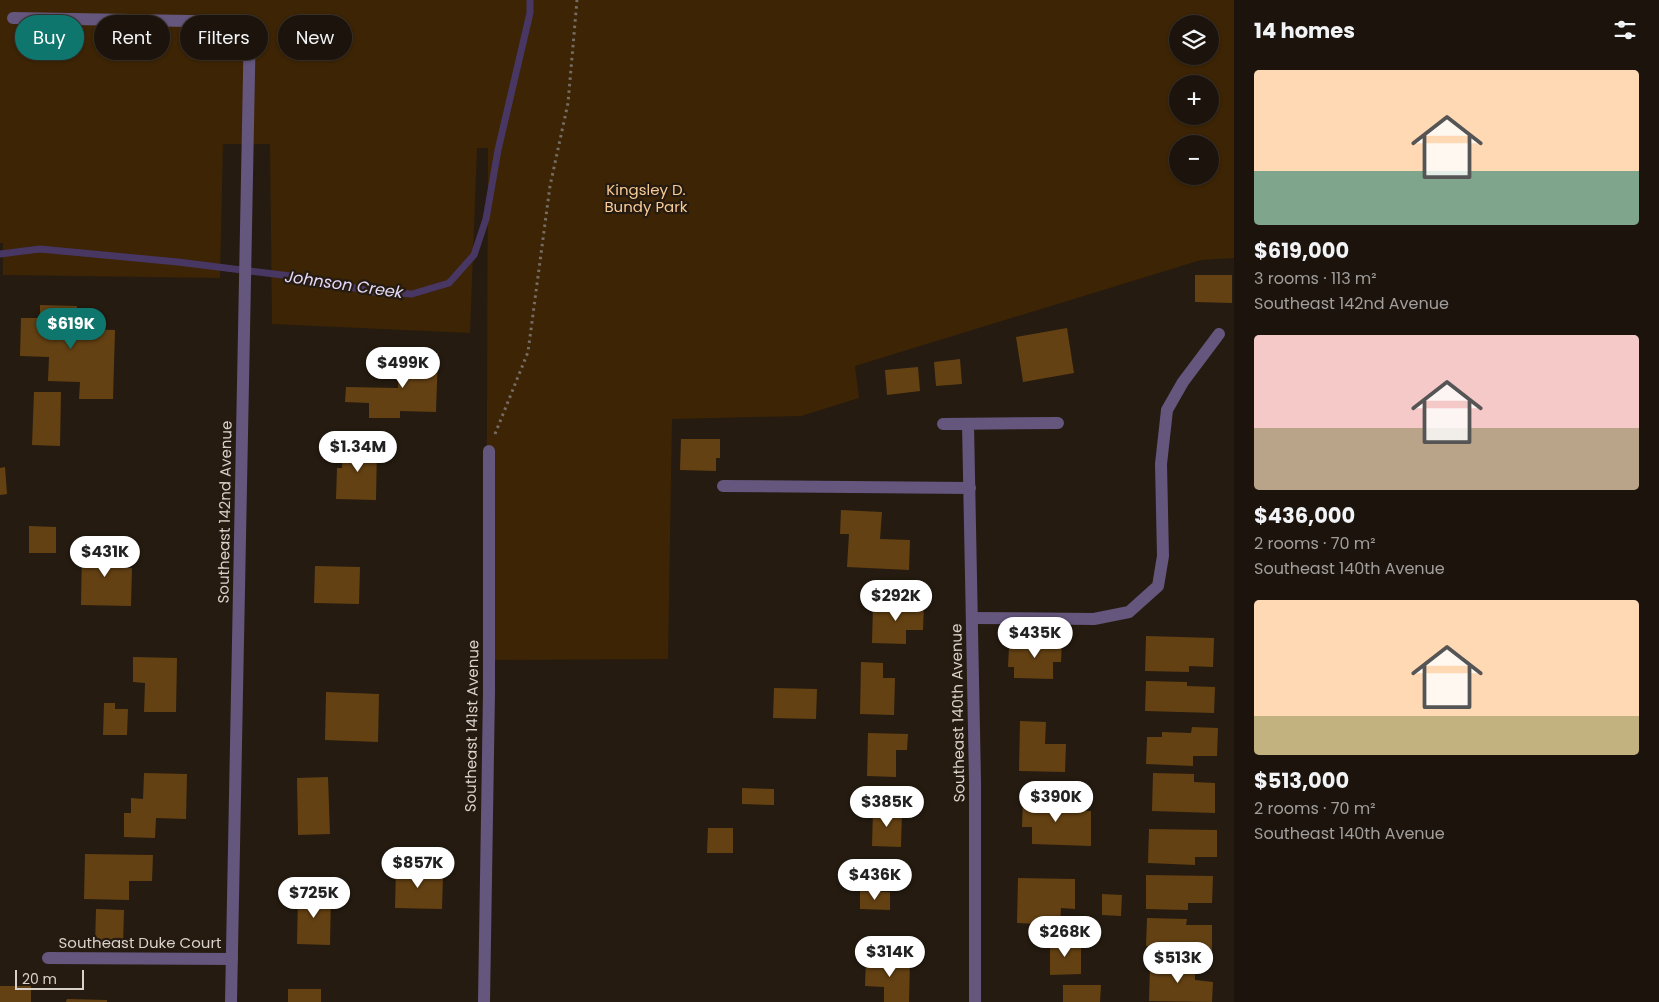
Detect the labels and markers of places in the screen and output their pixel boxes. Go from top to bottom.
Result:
pin: $619K [36,308,106,350]
pin: $499K [368,346,438,389]
pin: $1.34M [317,430,399,473]
pin: $431K [70,536,140,578]
pin: $292K [861,580,931,622]
pin: $435K [1000,616,1070,659]
pin: $390K [1021,780,1091,823]
pin: $385K [852,786,922,828]
pin: $857K [383,846,453,889]
pin: $436K [840,858,910,901]
pin: $725K [279,876,349,919]
pin: $268K [1030,916,1100,958]
pin: $314K [855,936,925,978]
pin: $513K [1143,942,1213,984]

